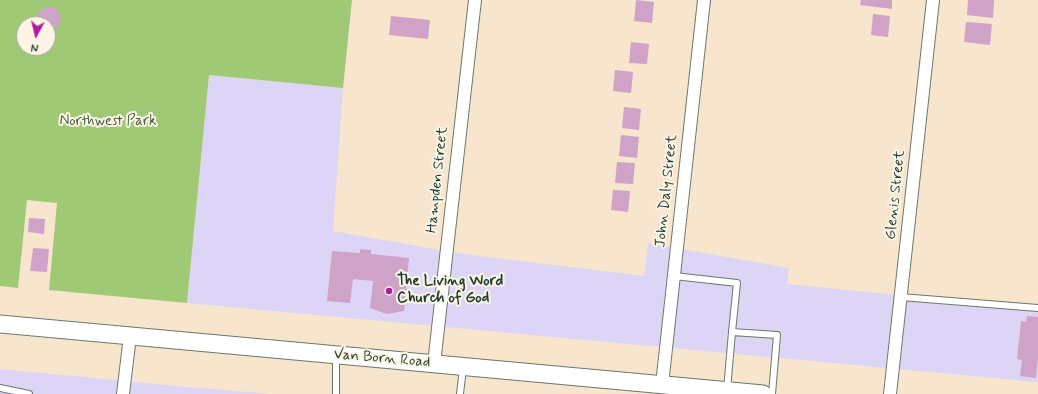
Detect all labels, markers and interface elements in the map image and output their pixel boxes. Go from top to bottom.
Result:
north arrow [16,16,56,56]
text: N [30,40,39,54]
park label: Northwest Park [60,113,156,131]
street label: Hampden Street [423,126,453,234]
street label: John Daly Street [652,134,682,248]
street label: Glenis Street [882,149,910,241]
place label: The Living Word Church of God [397,273,503,308]
marker: The Living Word Church of God [384,286,394,296]
street label: Van Born Road [333,346,431,372]

